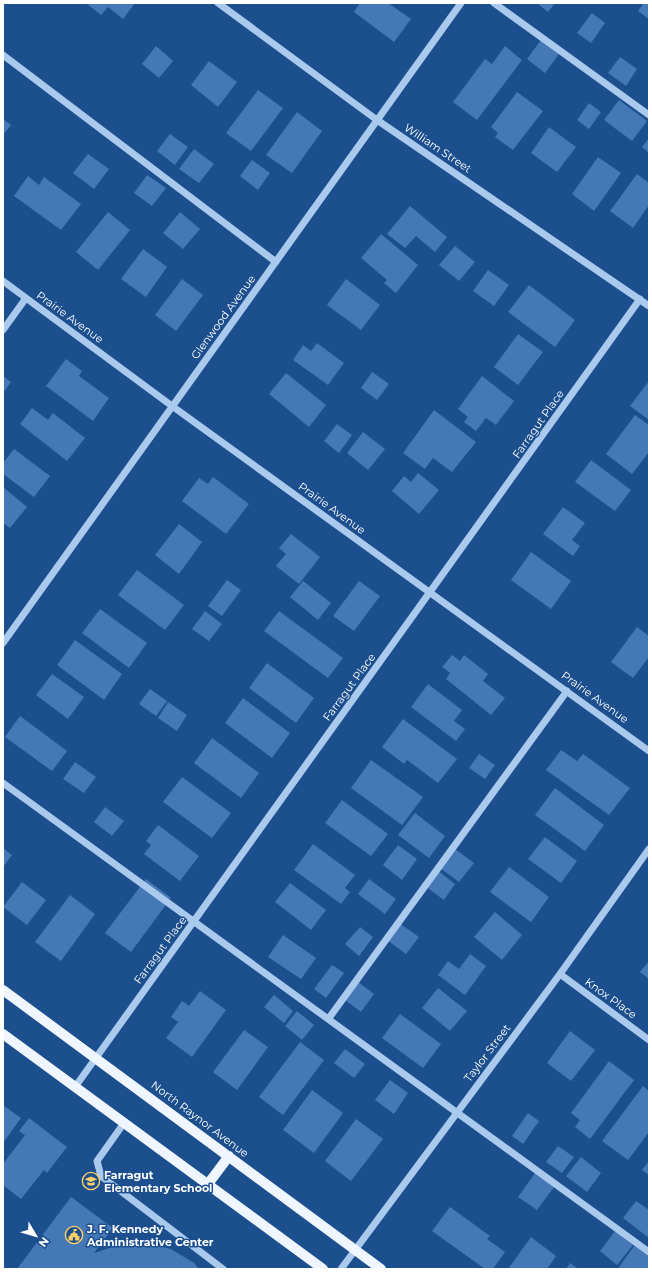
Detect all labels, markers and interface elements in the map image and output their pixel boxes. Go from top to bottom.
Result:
street label: William Street [402,120,475,176]
street label: Glenwood Avenue [188,272,258,362]
street label: Prairie Avenue [34,288,107,346]
street label: Farragut Place [509,387,567,461]
street label: Prairie Avenue [296,479,369,537]
street label: Farragut Place [320,650,378,724]
street label: Prairie Avenue [559,668,632,726]
street label: Farragut Place [131,913,189,987]
street label: Knox Place [582,974,640,1022]
street label: Taylor Street [461,1021,514,1085]
street label: North Raynor Avenue [148,1078,252,1160]
place label: Farragut Elementary School [104,1168,212,1195]
school or university icon: Farragut Elementary School [81,1171,101,1191]
north arrow [16,1216,56,1256]
place label: J. F. Kennedy Administrative Center [86,1222,214,1249]
public building icon: J. F. Kennedy Administrative Center [64,1225,84,1245]
text: N [36,1234,52,1250]

